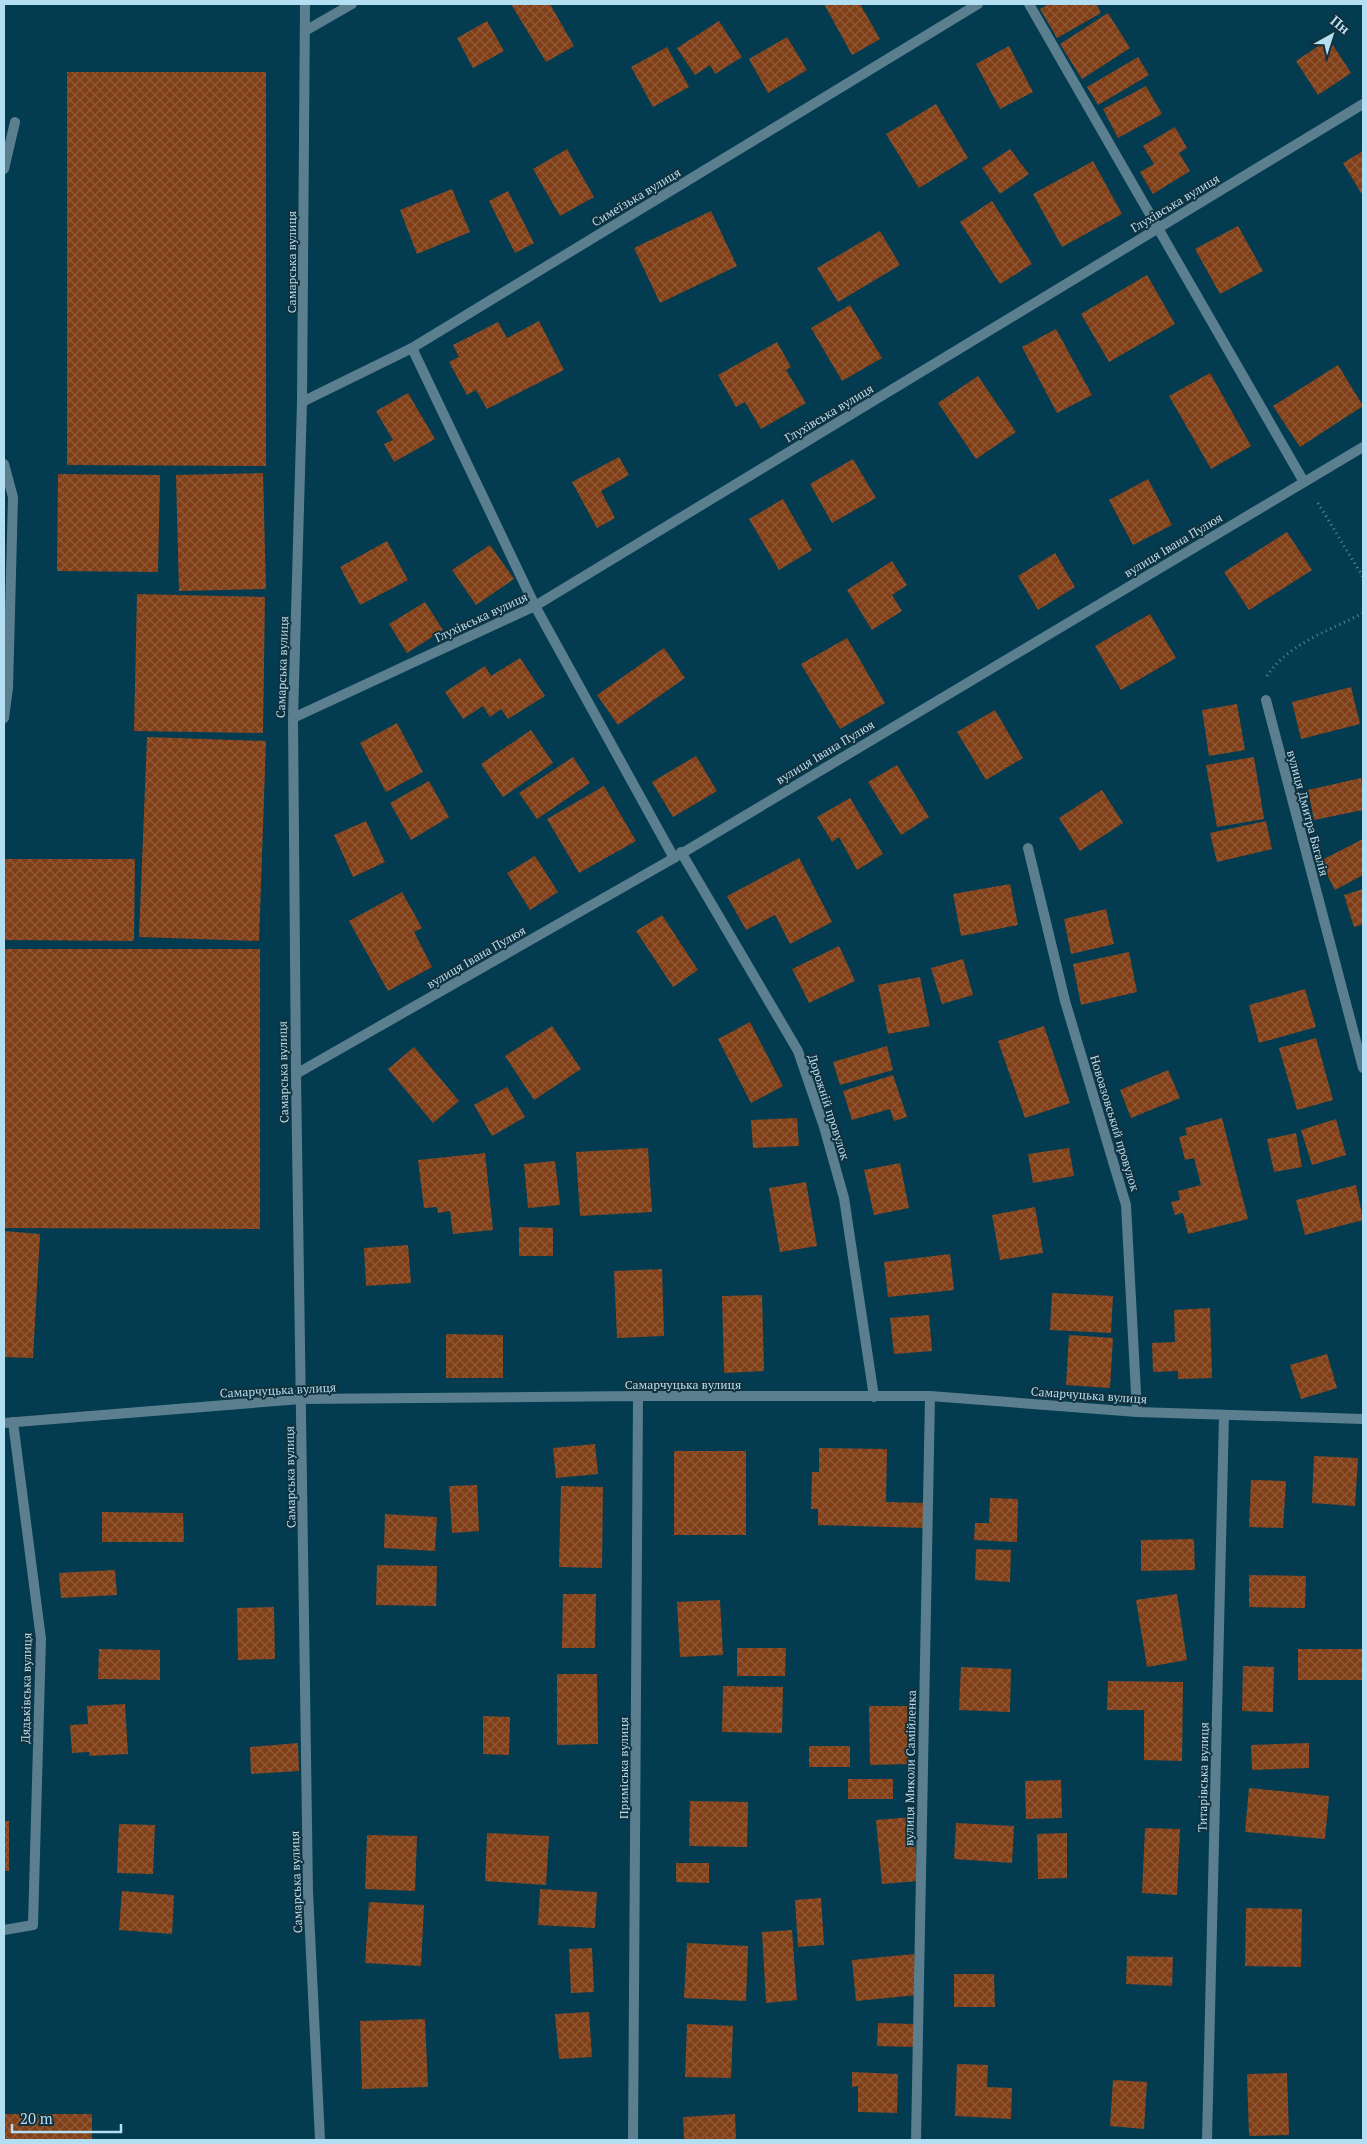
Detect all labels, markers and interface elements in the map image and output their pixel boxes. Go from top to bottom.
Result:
north arrow [1307,10,1357,60]
text: Пн [1327,11,1354,38]
street label: Симеїзька вулиця [589,165,683,229]
street label: Глухівська вулиця [1128,171,1222,235]
street label: Самарська вулиця [284,211,299,313]
street label: Глухівська вулиця [782,381,876,445]
street label: вулиця Івана Пулюя [1121,510,1225,580]
street label: Глухівська вулиця [432,589,530,645]
street label: Самарська вулиця [273,616,291,718]
street label: вулиця Івана Пулюя [773,717,877,787]
street label: вулиця Дмитра Багалія [1284,748,1332,878]
street label: вулиця Івана Пулюя [424,922,528,992]
street label: Самарська вулиця [275,1021,291,1123]
street label: Дорожній провулок [805,1052,853,1162]
street label: Новоазовський провулок [1087,1053,1143,1193]
street label: Самарчуцька вулиця [625,1377,741,1392]
street label: Самарчуцька вулиця [219,1379,337,1401]
street label: Самарчуцька вулиця [1030,1383,1148,1407]
street label: Самарська вулиця [282,1426,298,1528]
street label: Дядьківська вулиця [18,1632,34,1744]
street label: вулиця Миколи Самійленка [901,1690,919,1846]
street label: Приміська вулиця [616,1717,631,1819]
street label: Титарівська вулиця [1195,1722,1211,1832]
street label: Самарська вулиця [287,1831,305,1933]
scale bar [12,2102,121,2134]
text: 20 m [20,2108,53,2128]

